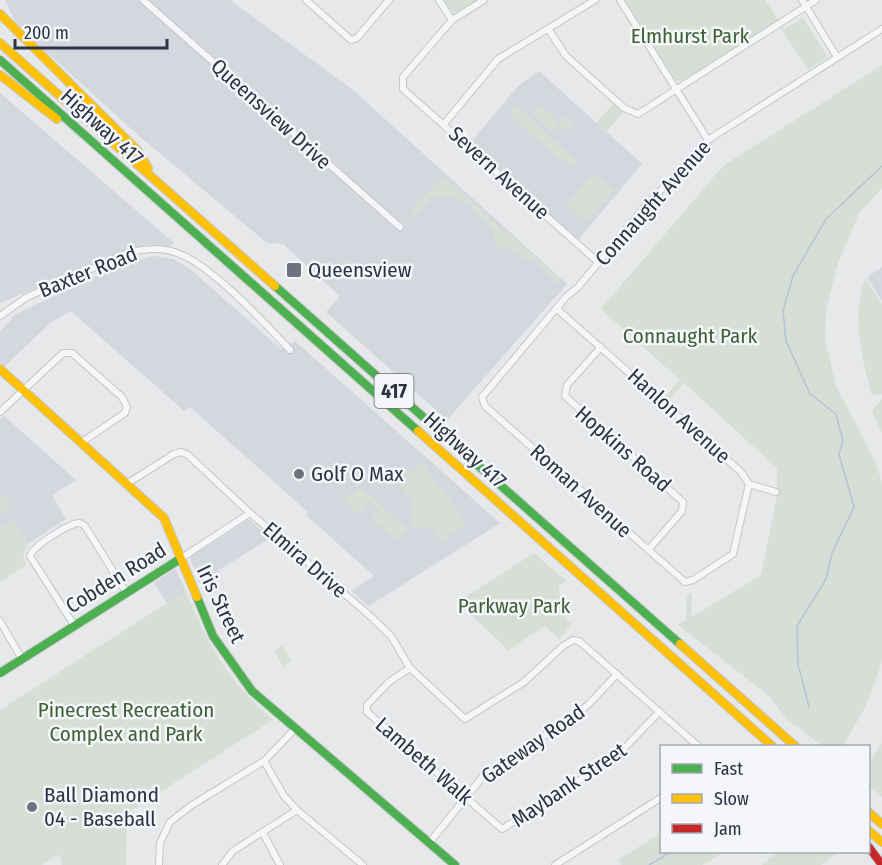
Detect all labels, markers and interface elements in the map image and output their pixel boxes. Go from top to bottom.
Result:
scale bar [15,12,166,50]
text: 200 m [24,22,69,44]
park label: Elmhurst Park [631,23,749,49]
street label: Queensview Drive [206,53,336,175]
street label: Highway 417 [55,83,149,171]
street label: Severn Avenue [443,121,555,225]
street label: Connaught Avenue [590,135,716,271]
street label: Baxter Road [35,241,141,303]
place label: Queensview [308,257,412,283]
marker: Queensview [285,261,303,279]
park label: Connaught Park [623,323,758,349]
street label: Hanlon Avenue [622,363,736,469]
road number: 417 [374,374,414,408]
street label: Hopkins Road [570,400,676,498]
street label: Highway 417 [418,406,512,494]
street label: Roman Avenue [525,439,637,543]
place label: Golf O Max [311,461,404,487]
marker: Golf O Max [292,467,306,481]
street label: Elmira Drive [258,516,352,604]
street label: Cobden Road [61,537,171,619]
street label: Iris Street [191,561,251,647]
park label: Parkway Park [458,593,570,619]
park label: Pinecrest Recreation Complex and Park [38,697,214,747]
street label: Gateway Road [476,699,590,789]
street label: Lambeth Walk [370,712,478,810]
street label: Maybank Street [507,737,631,833]
legend [660,745,870,853]
text: Fast [714,758,743,780]
place label: Ball Diamond 04 - Baseball [44,782,159,832]
text: Slow [714,788,749,810]
marker: Ball Diamond 04 - Baseball [25,800,39,814]
text: Jam [714,818,742,840]

